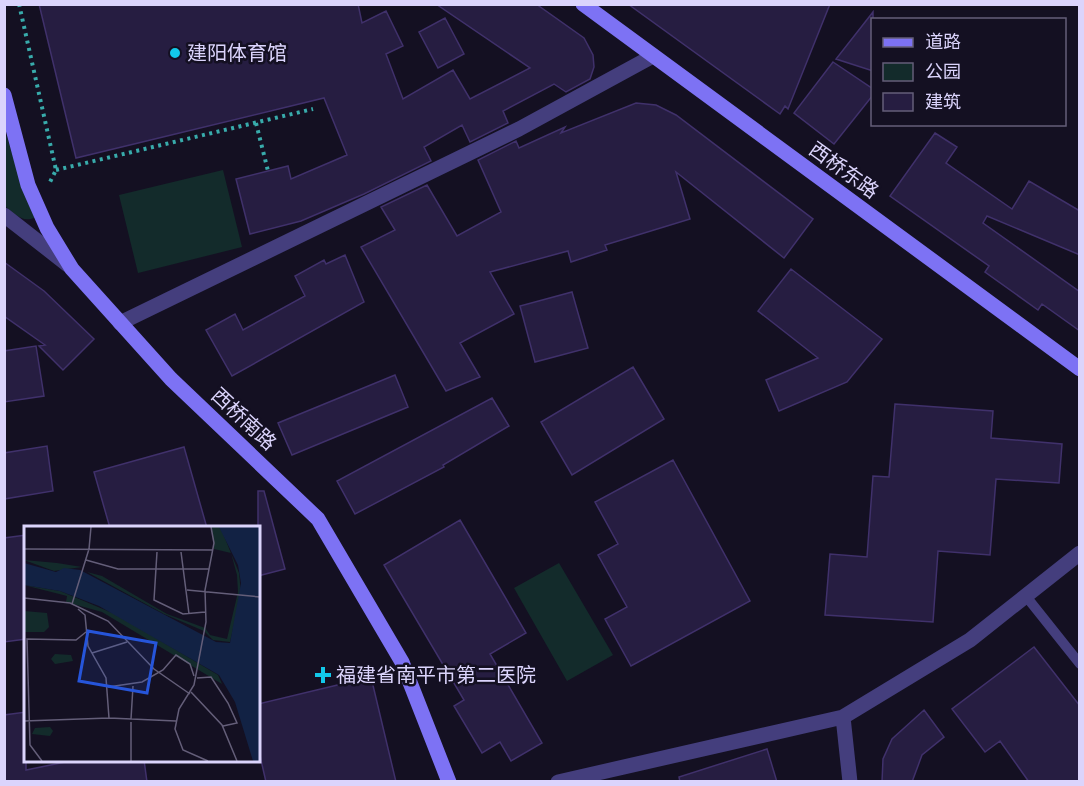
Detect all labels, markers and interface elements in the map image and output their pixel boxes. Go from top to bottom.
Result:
legend [871,18,1066,126]
text: 道路 [925,30,961,53]
place label: 建阳体育馆 [187,40,287,65]
marker: 建阳体育馆 [168,46,182,60]
text: 公园 [925,60,961,83]
text: 建筑 [925,90,961,113]
street label: 西桥东路 [805,136,884,203]
street label: 西桥南路 [207,382,282,455]
inset map [24,526,260,762]
place label: 福建省南平市第二医院 [336,662,536,687]
marker: 福建省南平市第二医院 [314,666,332,684]

